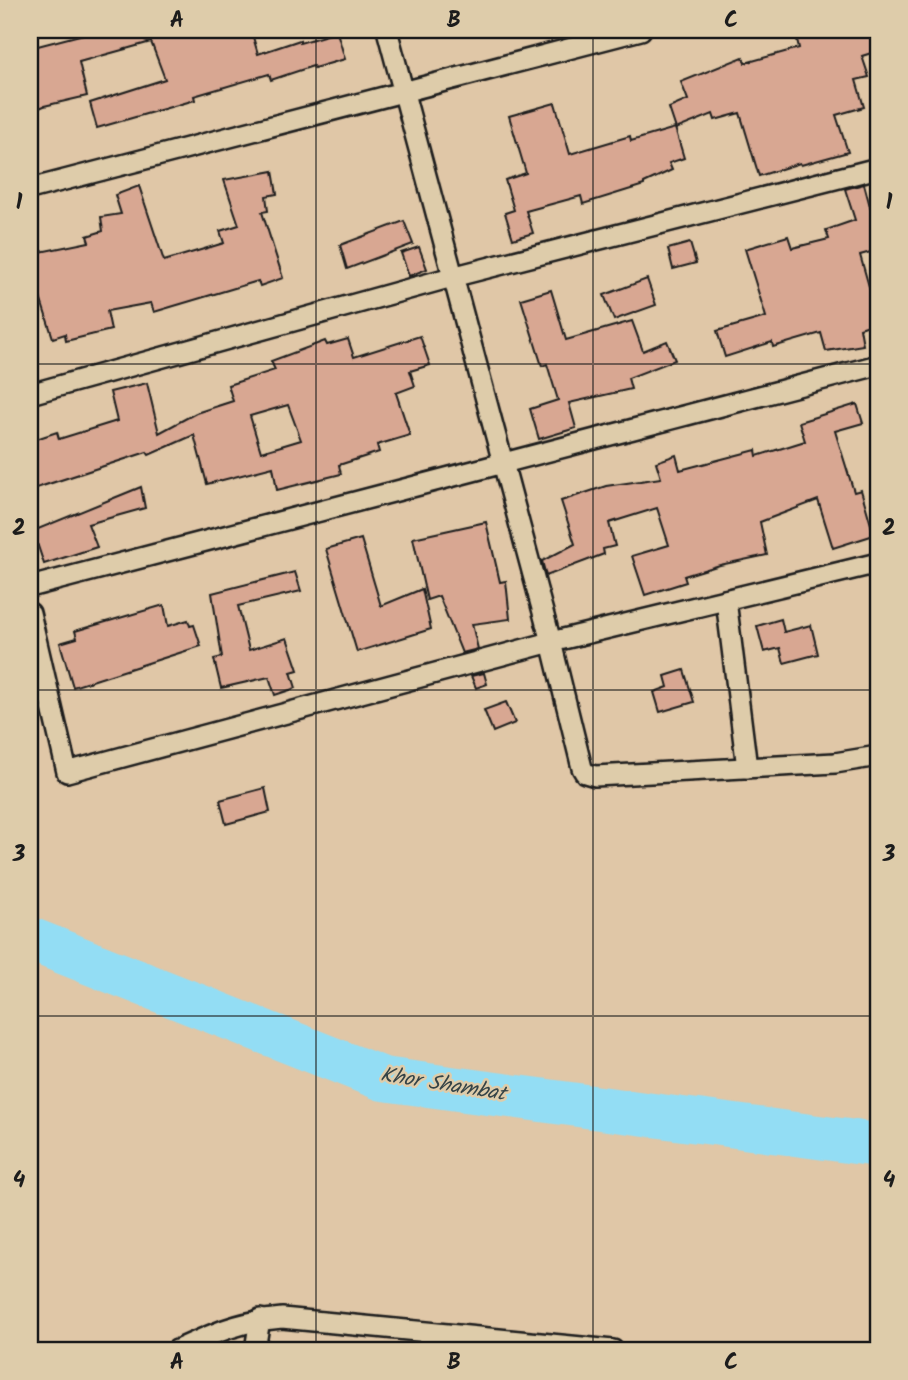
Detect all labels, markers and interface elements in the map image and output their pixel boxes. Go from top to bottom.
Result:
text: A [170,3,184,39]
text: B [447,3,461,39]
text: C [724,3,738,39]
text: 1 [16,185,23,221]
text: 1 [886,185,893,221]
text: 2 [12,511,26,547]
text: 2 [882,511,896,547]
text: 3 [12,837,26,873]
text: 3 [882,837,896,873]
water label: Khor Shambat [378,1059,511,1112]
text: 4 [13,1163,26,1199]
text: 4 [883,1163,896,1199]
text: A [170,1345,184,1380]
text: B [447,1345,461,1380]
text: C [724,1345,738,1380]

